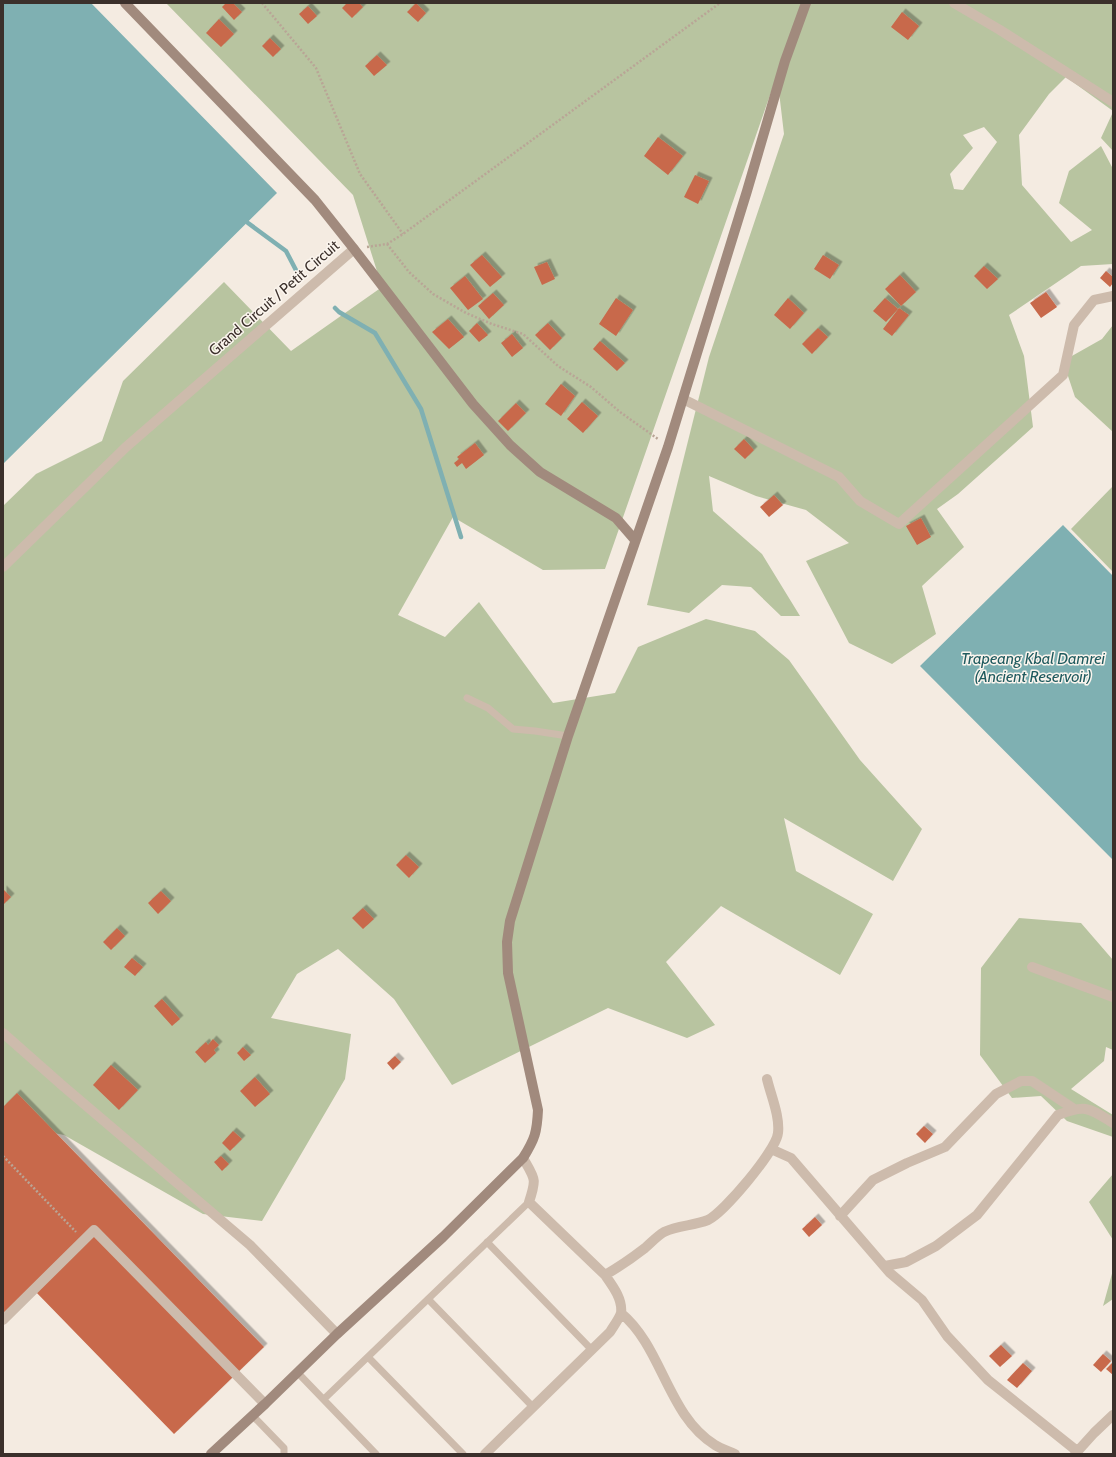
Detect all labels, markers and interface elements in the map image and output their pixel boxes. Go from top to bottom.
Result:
street label: Grand Circuit / Petit Circuit [205,236,343,360]
water label: Trapeang Kbal Damrei (Ancient Reservoir) [961,649,1106,686]

